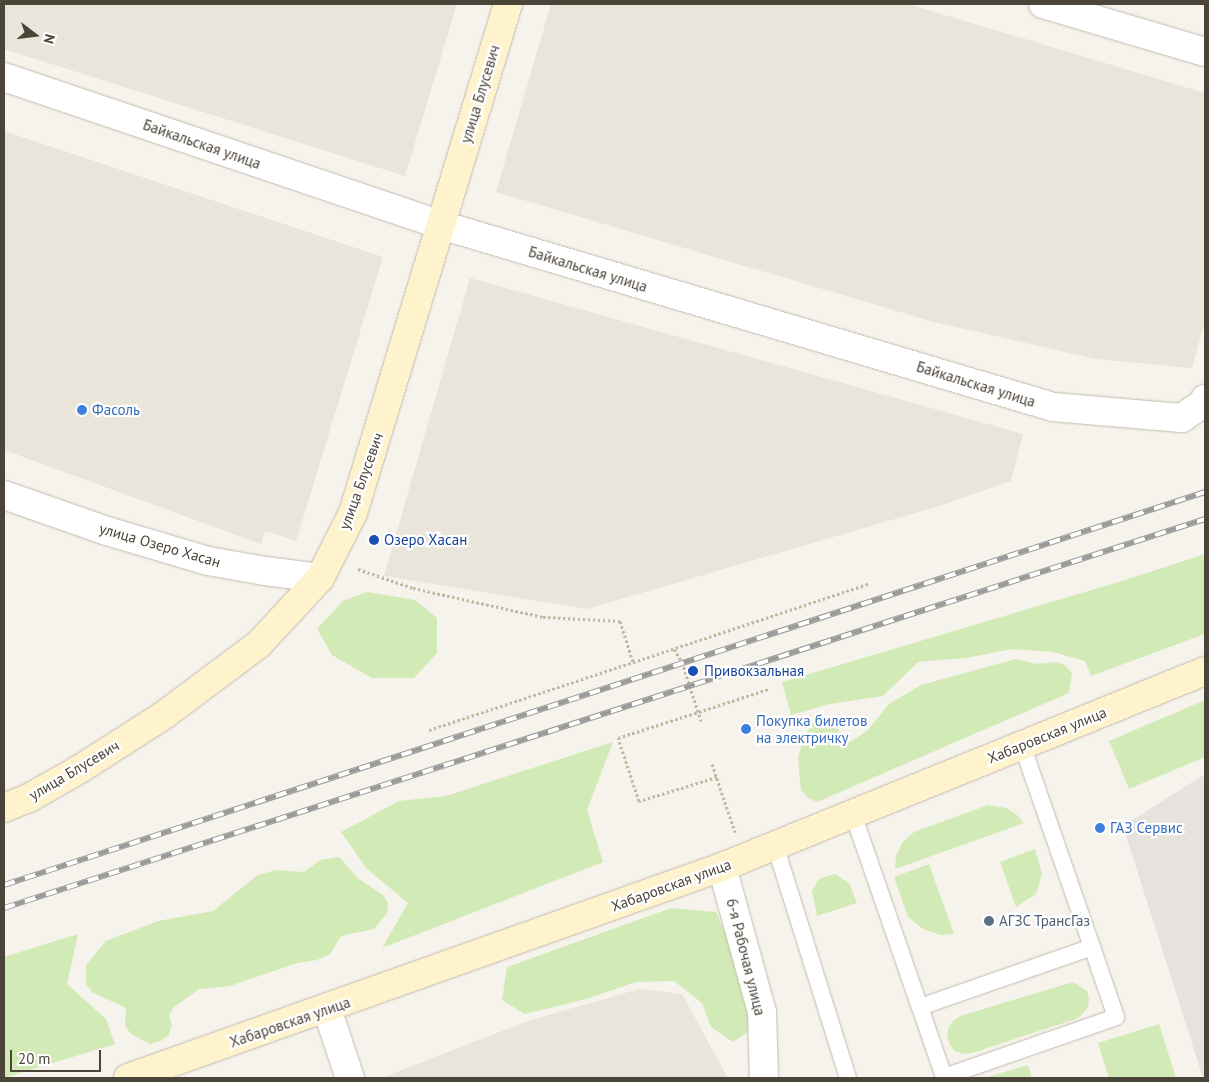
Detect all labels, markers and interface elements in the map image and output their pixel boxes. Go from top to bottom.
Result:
north arrow [10,10,60,60]
text: N [40,32,59,46]
street label: улица Блусевич [456,43,504,145]
street label: Байкальская улица [141,115,263,173]
street label: Байкальская улица [526,242,650,296]
street label: Байкальская улица [914,357,1038,411]
place label: Фасоль [92,401,140,419]
marker: Фасоль [76,404,88,416]
street label: улица Блусевич [335,430,387,532]
street label: улица Озеро Хасан [97,519,223,571]
place label: Озеро Хасан [384,531,468,549]
marker: Озеро Хасан [368,534,380,546]
place label: Привокзальная [704,662,804,680]
marker: Привокзальная [686,664,700,678]
street label: Хабаровская улица [985,703,1109,767]
place label: Покупка билетов на электричку [756,711,867,746]
marker: Покупка билетов на электричку [740,723,752,735]
street label: улица Блусевич [26,736,122,804]
place label: ГАЗ Сервис [1110,819,1183,837]
marker: ГАЗ Сервис [1094,822,1106,834]
street label: Хабаровская улица [608,855,734,915]
street label: 6-я Рабочая улица [723,897,769,1017]
place label: АГЗС ТрансГаз [999,912,1091,930]
marker: АГЗС ТрансГаз [983,915,995,927]
street label: Хабаровская улица [227,993,353,1051]
scale bar [12,1040,104,1072]
text: 20 m [18,1049,51,1068]

